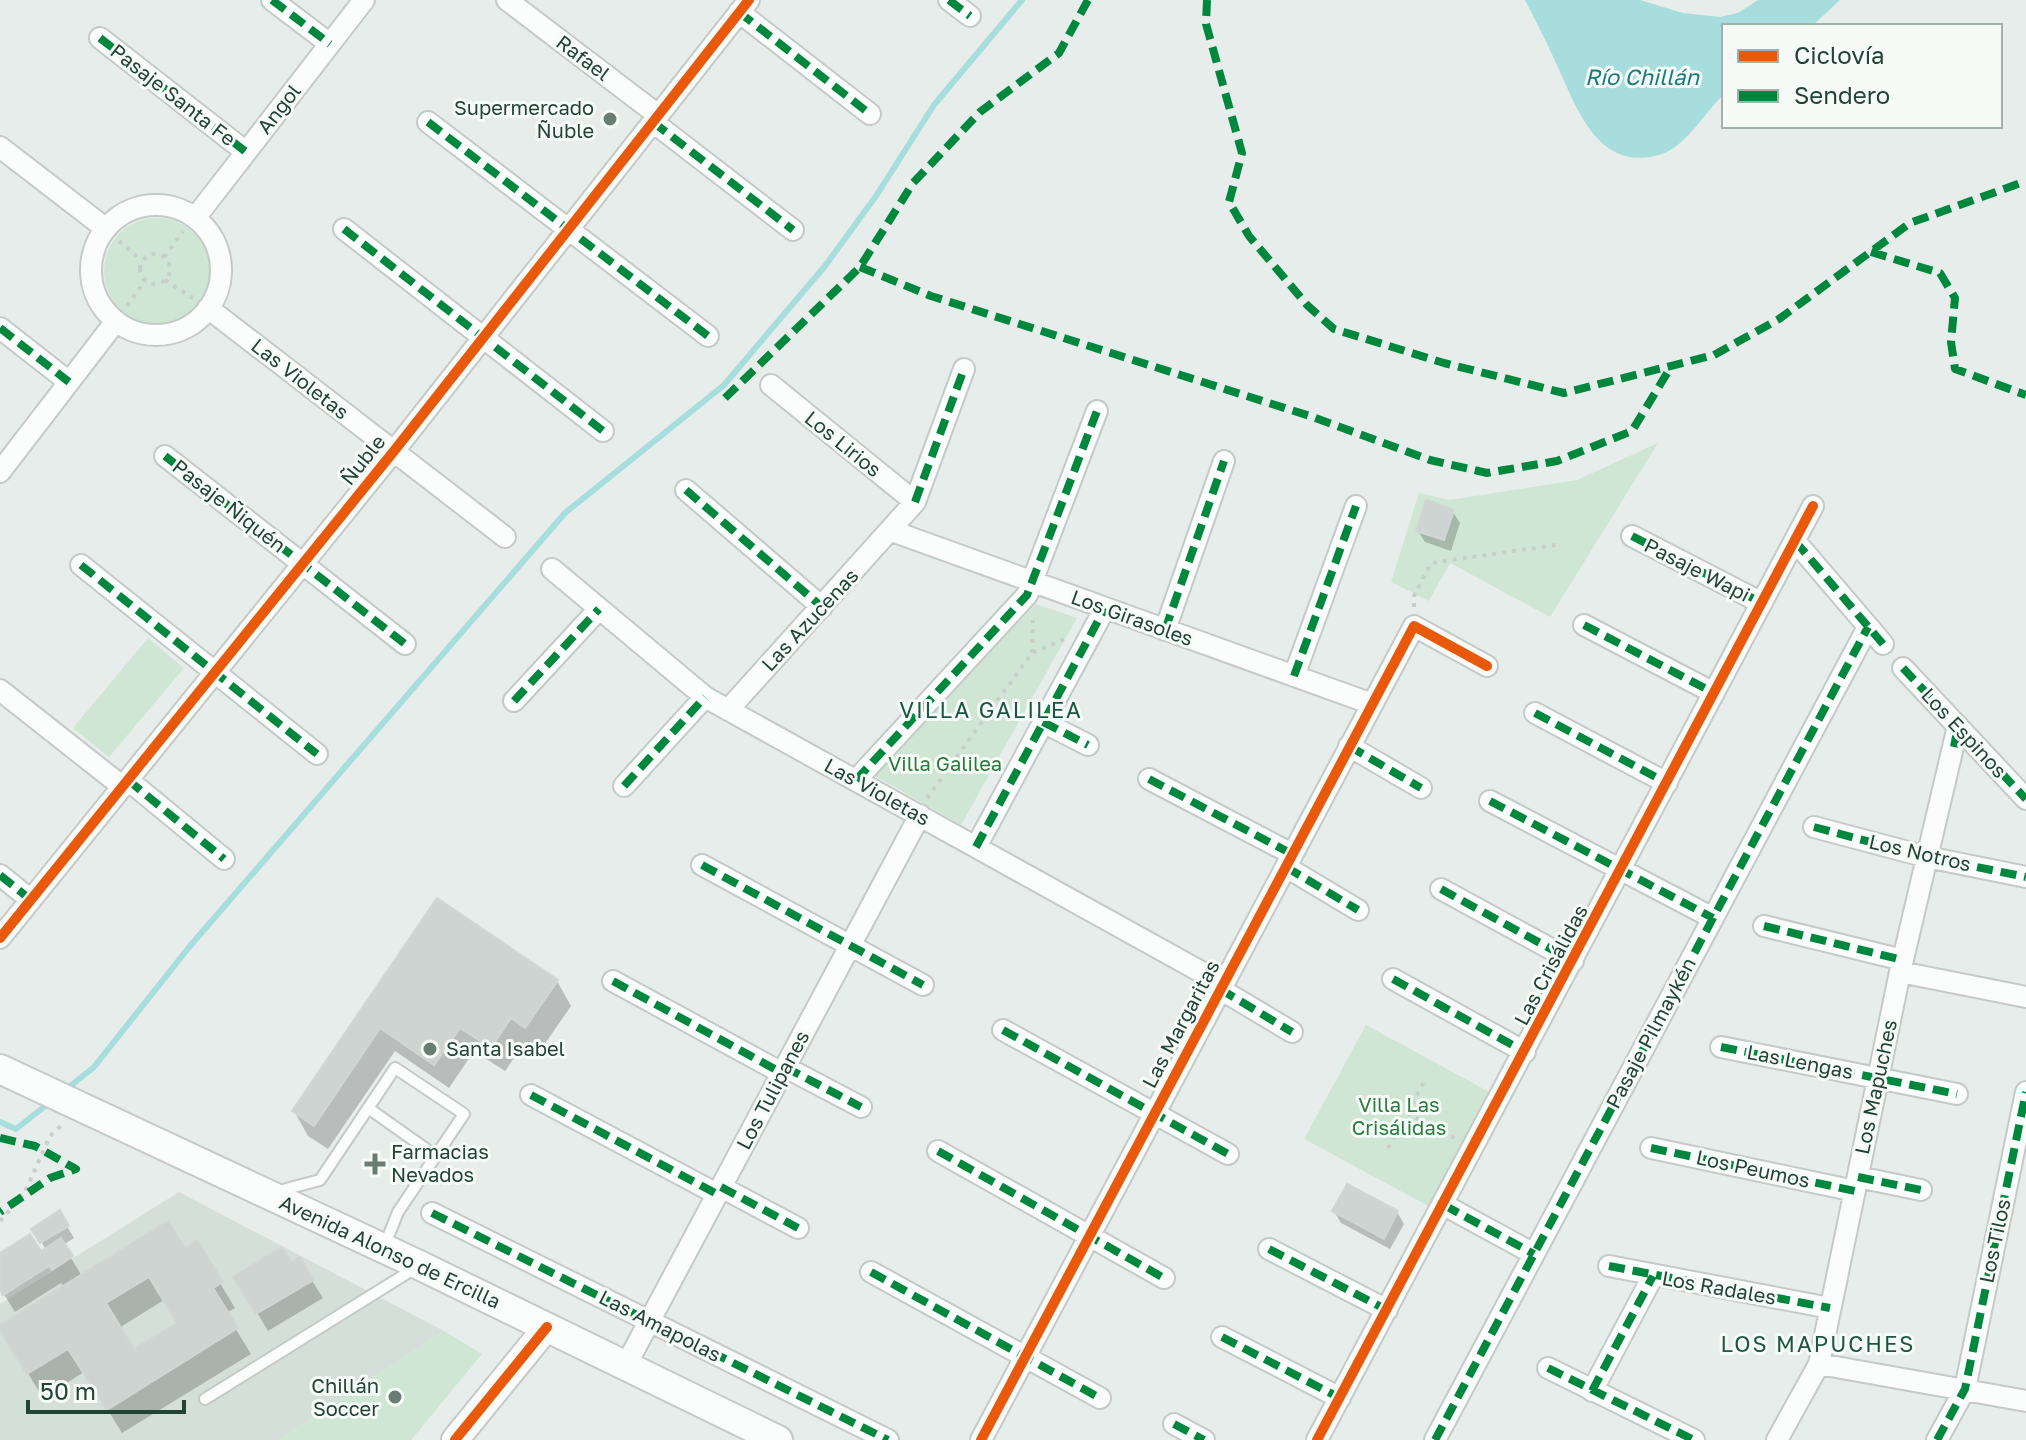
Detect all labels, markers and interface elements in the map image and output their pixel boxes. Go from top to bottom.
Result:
legend [1722,24,2002,128]
street label: Rafael [552,29,615,85]
street label: Pasaje Santa Fe [106,38,241,150]
text: Ciclovía [1794,40,1885,69]
water label: Río Chillán [1585,63,1700,90]
street label: Angol [251,79,305,138]
text: Sendero [1794,80,1890,109]
place label: Supermercado Ñuble [454,95,594,142]
marker: Supermercado Ñuble [601,110,619,128]
street label: Las Violetas [247,333,354,424]
street label: Los Lirios [801,405,887,481]
street label: Ñuble [335,430,390,489]
street label: Pasaje Ñiquén [168,454,291,557]
street label: Pasaje Wapi [1641,532,1754,606]
street label: Las Azucenas [756,563,863,675]
street label: Los Girasoles [1068,584,1197,650]
street label: Los Espinos [1917,682,2012,782]
district label: VILLA GALILEA [899,696,1083,723]
park label: Villa Galilea [888,751,1002,775]
street label: Las Violetas [821,752,934,830]
street label: Los Notros [1867,829,1974,875]
street label: Las Crisálidas [1508,900,1592,1029]
street label: Pasaje Pilmaykén [1600,953,1700,1112]
street label: Las Margaritas [1136,956,1224,1092]
street label: Los Mapuches [1849,1017,1901,1156]
street label: Los Tulipanes [731,1026,814,1153]
place label: Santa Isabel [446,1036,565,1060]
street label: Las Lengas [1745,1039,1855,1083]
marker: Santa Isabel [421,1040,439,1058]
park label: Villa Las Crisálidas [1352,1092,1446,1139]
place label: Farmacias Nevados [391,1139,489,1186]
street label: Los Peumos [1694,1144,1812,1192]
marker: Farmacias Nevados [366,1155,384,1173]
street label: Avenida Alonso de Ercilla [276,1189,505,1313]
street label: Los Tilos [1973,1197,2015,1285]
street label: Los Radales [1660,1265,1778,1309]
street label: Las Amapolas [596,1284,725,1366]
district label: LOS MAPUCHES [1721,1330,1915,1357]
scale bar [28,1364,184,1414]
place label: Chillán Soccer [311,1373,379,1420]
text: 50 m [40,1376,96,1405]
marker: Chillán Soccer [386,1388,404,1406]

